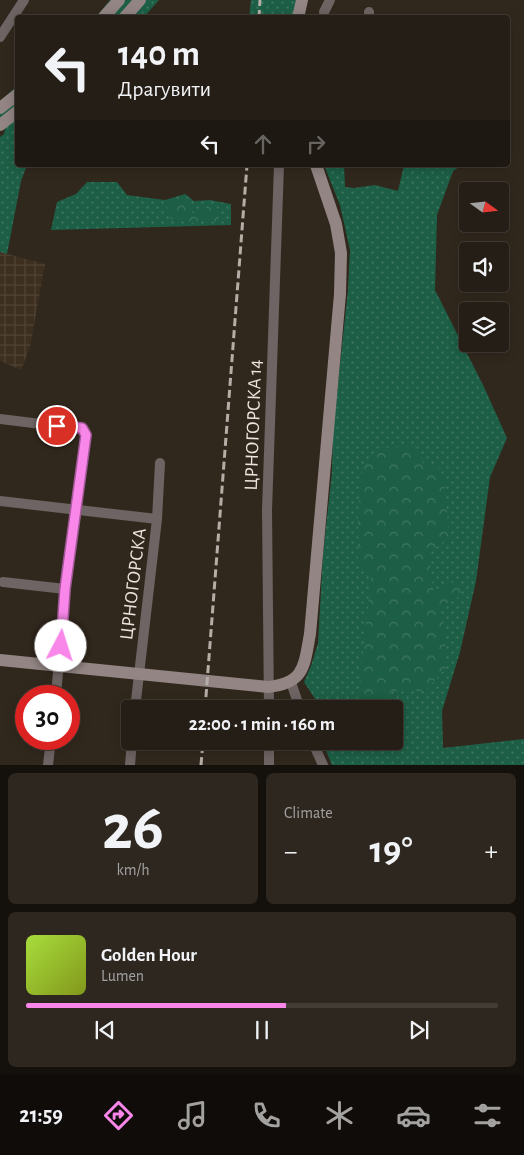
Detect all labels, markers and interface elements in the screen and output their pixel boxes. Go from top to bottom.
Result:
icon: left [35,35,100,100]
text: 140 m [118,37,200,72]
text: Драгувити [118,78,211,100]
icon: left [196,130,224,158]
icon: ahead [249,130,277,158]
icon: right [302,130,330,158]
north arrow [459,182,509,232]
map controls [459,182,509,352]
button: sound [459,242,509,292]
button: layers [459,302,509,352]
street label: ЦРНОГОРСКА 14 [242,359,265,491]
pin [36,405,78,447]
icon: arrive [43,412,71,440]
street label: ЦРНОГОРСКА [117,527,150,641]
position arrow [34,619,86,671]
speed limit sign: 30 [15,685,80,750]
text: 22:00 · 1 min · 160 m [189,715,335,734]
text: 26 [102,796,164,861]
text: Climate [284,805,333,821]
text: 19° [369,832,413,870]
text: − [284,838,297,866]
text: + [485,838,498,866]
text: km/h [116,862,150,878]
text: Golden Hour [101,946,197,965]
text: Lumen [101,968,144,984]
icon: previous [91,1016,119,1044]
icon: pause [248,1016,276,1044]
icon: next [405,1016,433,1044]
icon: directions [101,1098,136,1133]
icon: music [175,1098,210,1133]
icon: phone [249,1098,284,1133]
icon: climate [322,1098,357,1133]
icon: car [396,1098,431,1133]
icon: filters [470,1098,505,1133]
text: 21:59 [19,1104,63,1126]

